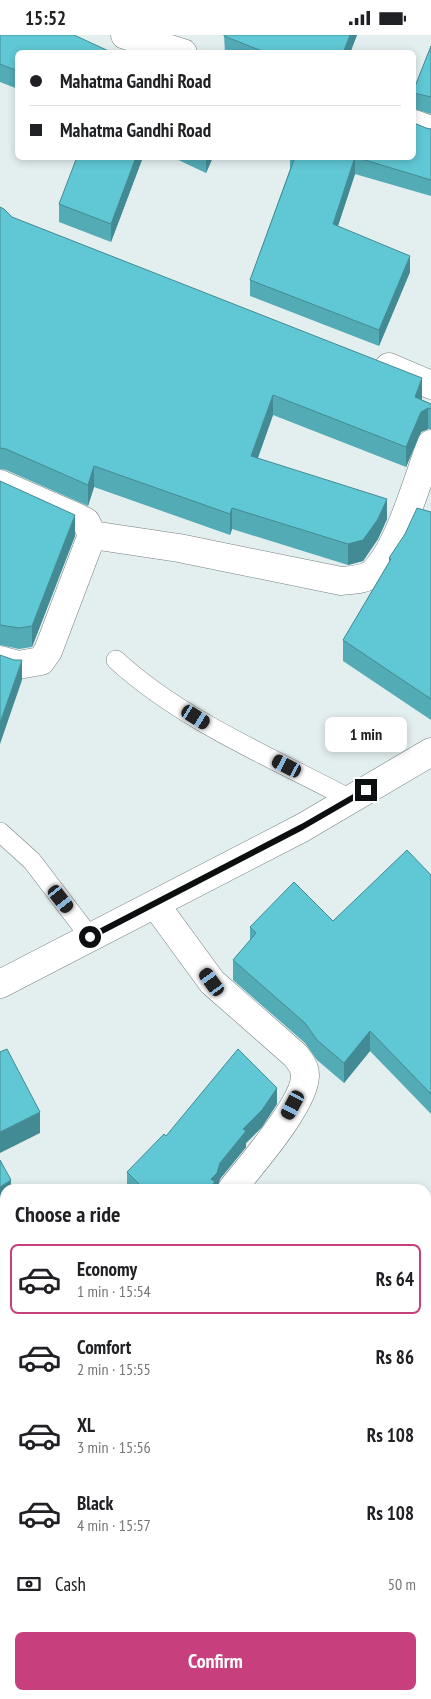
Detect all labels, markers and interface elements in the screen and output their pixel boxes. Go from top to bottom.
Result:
text: 15:52 [25,6,66,30]
text: Mahatma Gandhi Road [60,69,211,93]
text: Mahatma Gandhi Road [60,118,211,142]
car [179,703,212,731]
callout: 1 min [325,717,407,753]
text: 1 min [350,724,382,744]
car [270,753,303,779]
route end [355,779,377,801]
car [45,883,76,915]
route start [79,926,101,948]
car [197,965,226,999]
car [279,1088,306,1122]
text: Choose a ride [15,1200,120,1228]
icon: car [17,1257,62,1302]
text: Economy [77,1257,137,1281]
text: Rs 64 [376,1267,414,1291]
text: 1 min · 15:54 [77,1281,151,1301]
icon: car [17,1335,62,1380]
text: Comfort [77,1335,131,1359]
text: Rs 86 [376,1345,414,1369]
text: 2 min · 15:55 [77,1359,151,1379]
icon: car [17,1413,62,1458]
text: XL [77,1413,95,1437]
text: Rs 108 [367,1423,414,1447]
text: 3 min · 15:56 [77,1437,151,1457]
icon: car [17,1491,62,1536]
text: Black [77,1491,113,1515]
text: Rs 108 [367,1501,414,1525]
text: 4 min · 15:57 [77,1515,151,1535]
icon: cash [15,1570,43,1598]
text: Cash [55,1572,86,1596]
text: 50 m [388,1574,416,1594]
button: Confirm [15,1632,416,1690]

